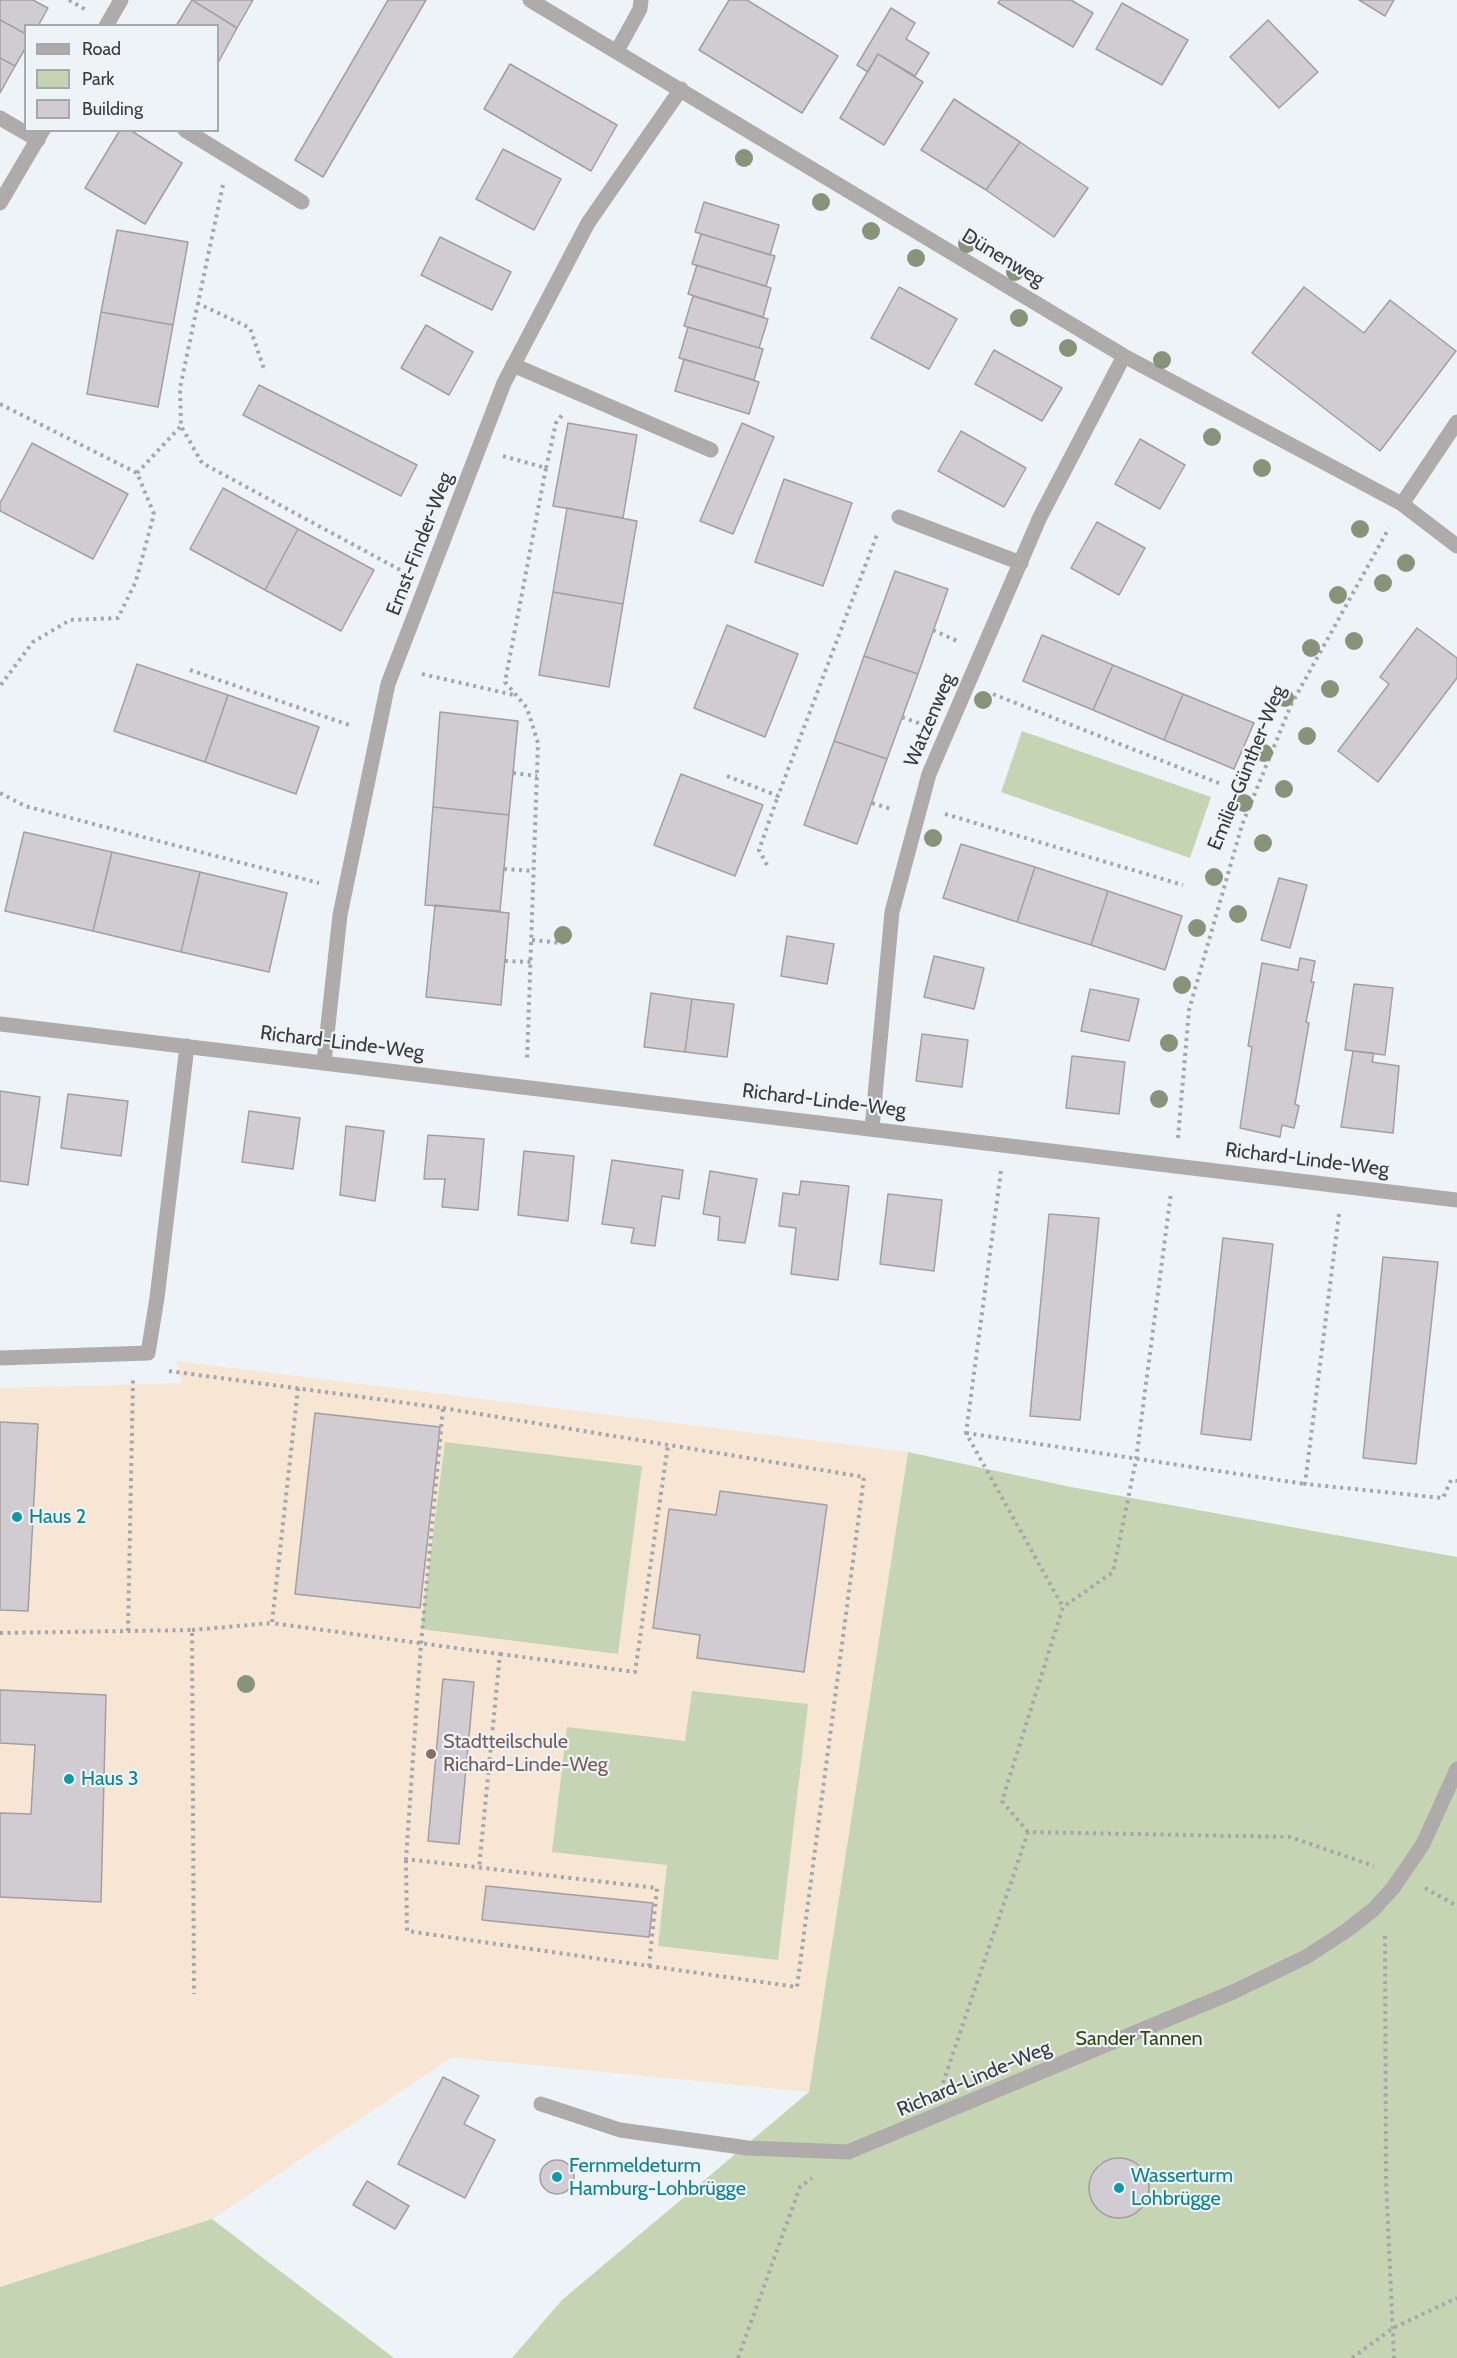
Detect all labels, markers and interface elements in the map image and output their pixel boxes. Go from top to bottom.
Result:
legend [24,24,219,132]
text: Road [82,38,121,60]
text: Park [82,68,114,90]
text: Building [82,98,143,120]
street label: Dünenweg [957,224,1049,292]
street label: Ernst-Finder-Weg [382,469,458,619]
street label: Watzenweg [900,670,960,770]
street label: Emilie-Günther-Weg [1203,682,1291,854]
street label: Richard-Linde-Weg [259,1021,425,1065]
street label: Richard-Linde-Weg [741,1079,907,1123]
street label: Richard-Linde-Weg [1224,1138,1390,1182]
place label: Haus 2 [29,1505,86,1529]
marker: Haus 2 [10,1510,24,1524]
place label: Stadtteilschule Richard-Linde-Weg [443,1730,608,1777]
marker: Stadtteilschule Richard-Linde-Weg [424,1747,438,1761]
place label: Haus 3 [81,1767,139,1791]
marker: Haus 3 [62,1772,76,1786]
park label: Sander Tannen [1075,2027,1203,2051]
street label: Richard-Linde-Weg [893,2036,1055,2122]
place label: Fernmeldeturm Hamburg-Lohbrügge [569,2154,746,2201]
place label: Wasserturm Lohbrügge [1131,2164,1233,2211]
marker: Fernmeldeturm Hamburg-Lohbrügge [550,2170,564,2184]
marker: Wasserturm Lohbrügge [1112,2181,1126,2195]

